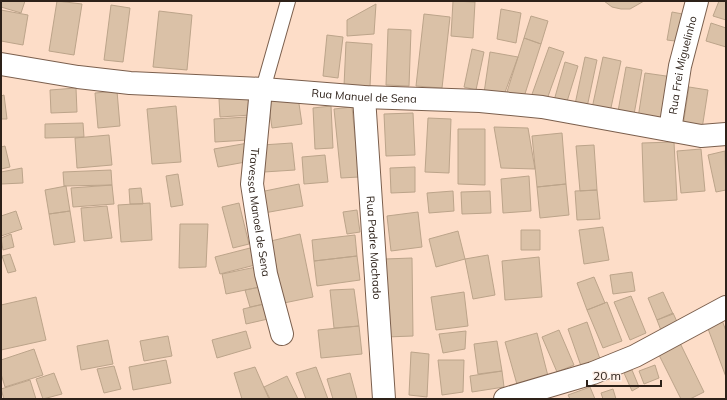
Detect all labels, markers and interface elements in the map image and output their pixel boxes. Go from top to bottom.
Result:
street label: Rua Frei Miguelinho [666,14,700,116]
street label: Rua Manuel de Sena [311,86,417,106]
street label: Travessa Manoel de Sena [245,147,273,278]
street label: Rua Padre Machado [364,195,384,300]
scale bar [587,362,661,388]
text: 20 m [593,368,621,383]

